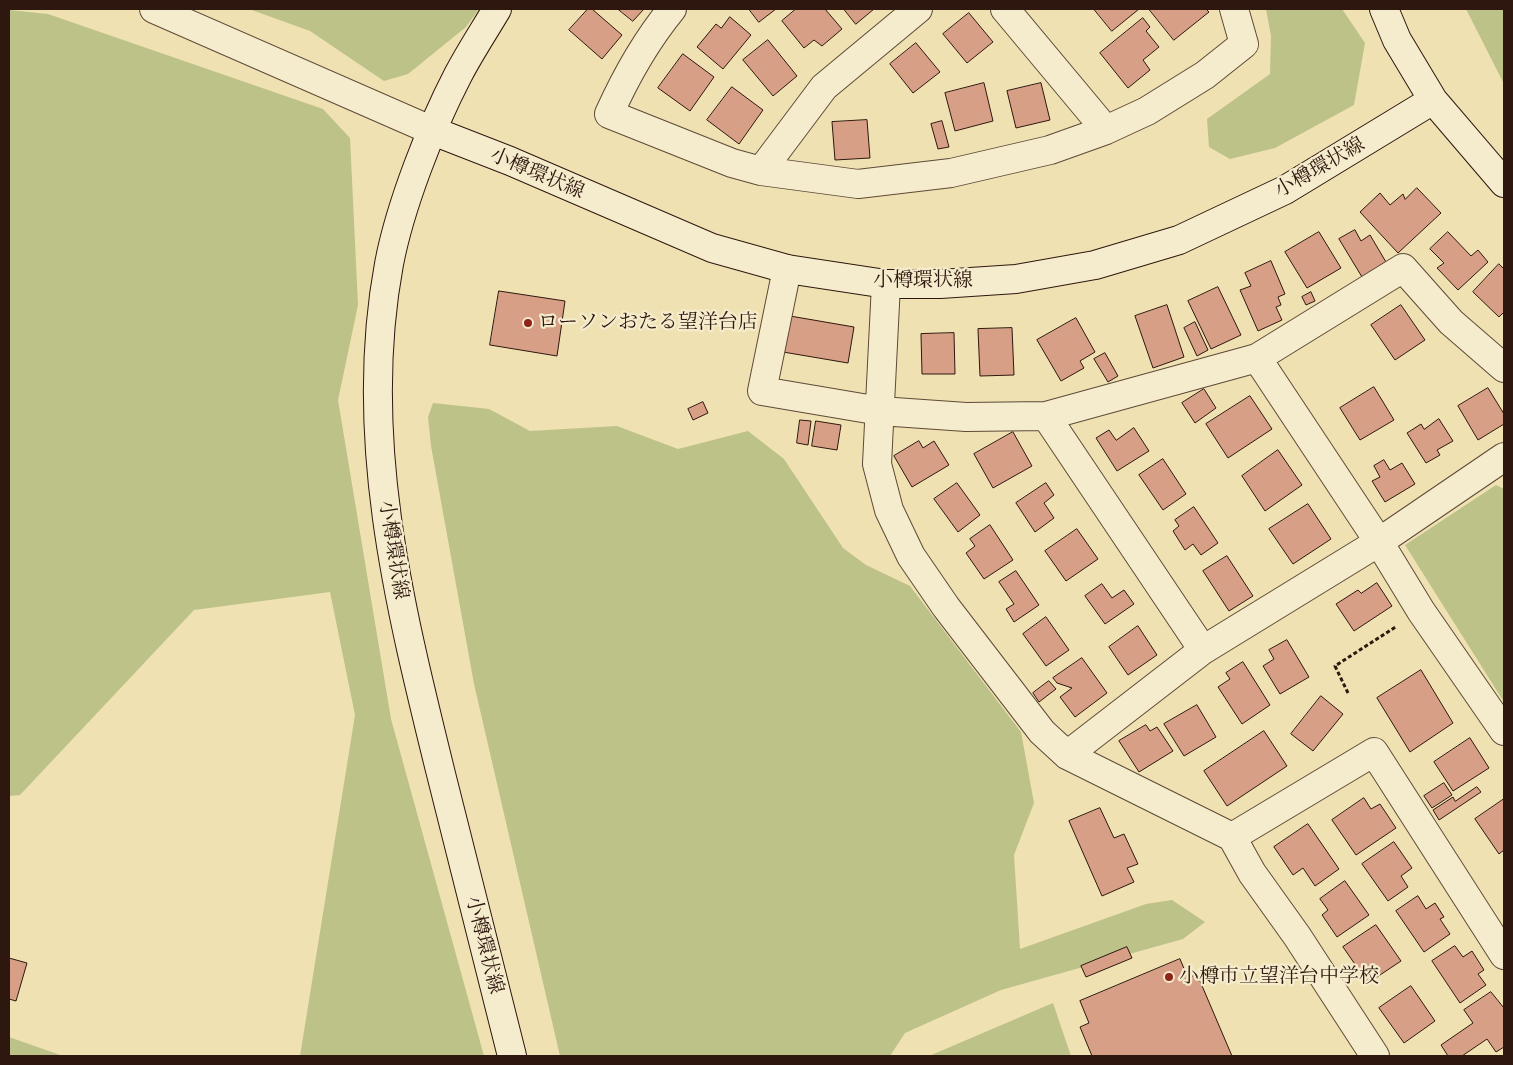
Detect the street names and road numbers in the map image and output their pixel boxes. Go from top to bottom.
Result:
street label: 小樽環状線 [1271,133,1369,203]
street label: 小樽環状線 [486,143,588,205]
street label: 小樽環状線 [873,269,973,293]
street label: 小樽環状線 [373,499,413,601]
street label: 小樽環状線 [460,894,508,996]

